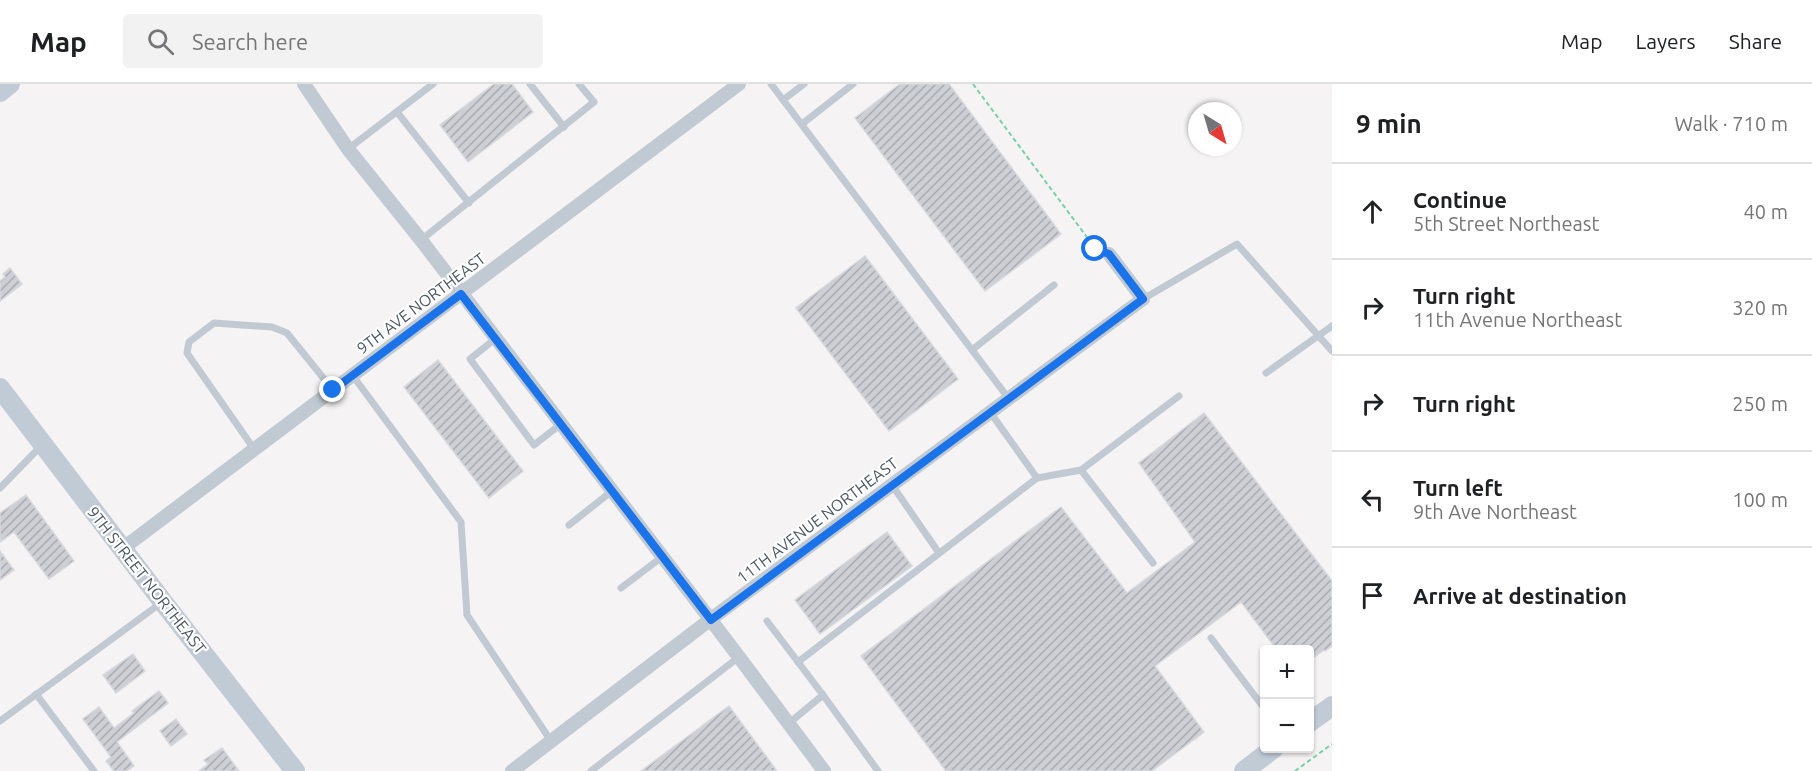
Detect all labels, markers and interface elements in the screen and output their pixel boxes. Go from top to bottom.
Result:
search box [123,14,543,68]
icon: search [144,25,177,58]
text: Map [30,26,87,57]
text: Search here [192,29,308,54]
text: Map [1561,29,1602,53]
text: Layers [1635,29,1696,53]
text: Share [1729,29,1782,53]
north arrow [1188,102,1242,156]
text: 9 min [1356,109,1422,138]
text: Walk · 710 m [1675,112,1788,135]
text: Continue [1413,187,1507,212]
icon: ahead [1356,195,1389,228]
text: 40 m [1744,200,1788,223]
text: 5th Street Northeast [1413,212,1599,235]
route start [1081,235,1107,261]
street label: 9TH AVE NORTHEAST [353,249,489,357]
text: Turn right [1413,283,1515,308]
icon: right [1356,291,1389,324]
text: 320 m [1732,296,1788,319]
text: 11th Avenue Northeast [1413,308,1622,331]
route end [319,376,345,402]
icon: right [1356,387,1389,420]
text: Turn right [1413,391,1515,416]
text: 250 m [1732,392,1788,415]
street label: 11TH AVENUE NORTHEAST [733,454,901,586]
text: Turn left [1413,475,1503,500]
icon: left [1356,483,1389,516]
text: 100 m [1732,488,1788,511]
text: 9th Ave Northeast [1413,500,1577,523]
street label: 9TH STREET NORTHEAST [84,503,210,657]
icon: arrive [1356,579,1389,612]
text: Arrive at destination [1413,583,1627,608]
map controls [1260,645,1314,753]
button: + [1260,645,1314,699]
button: − [1260,699,1314,753]

